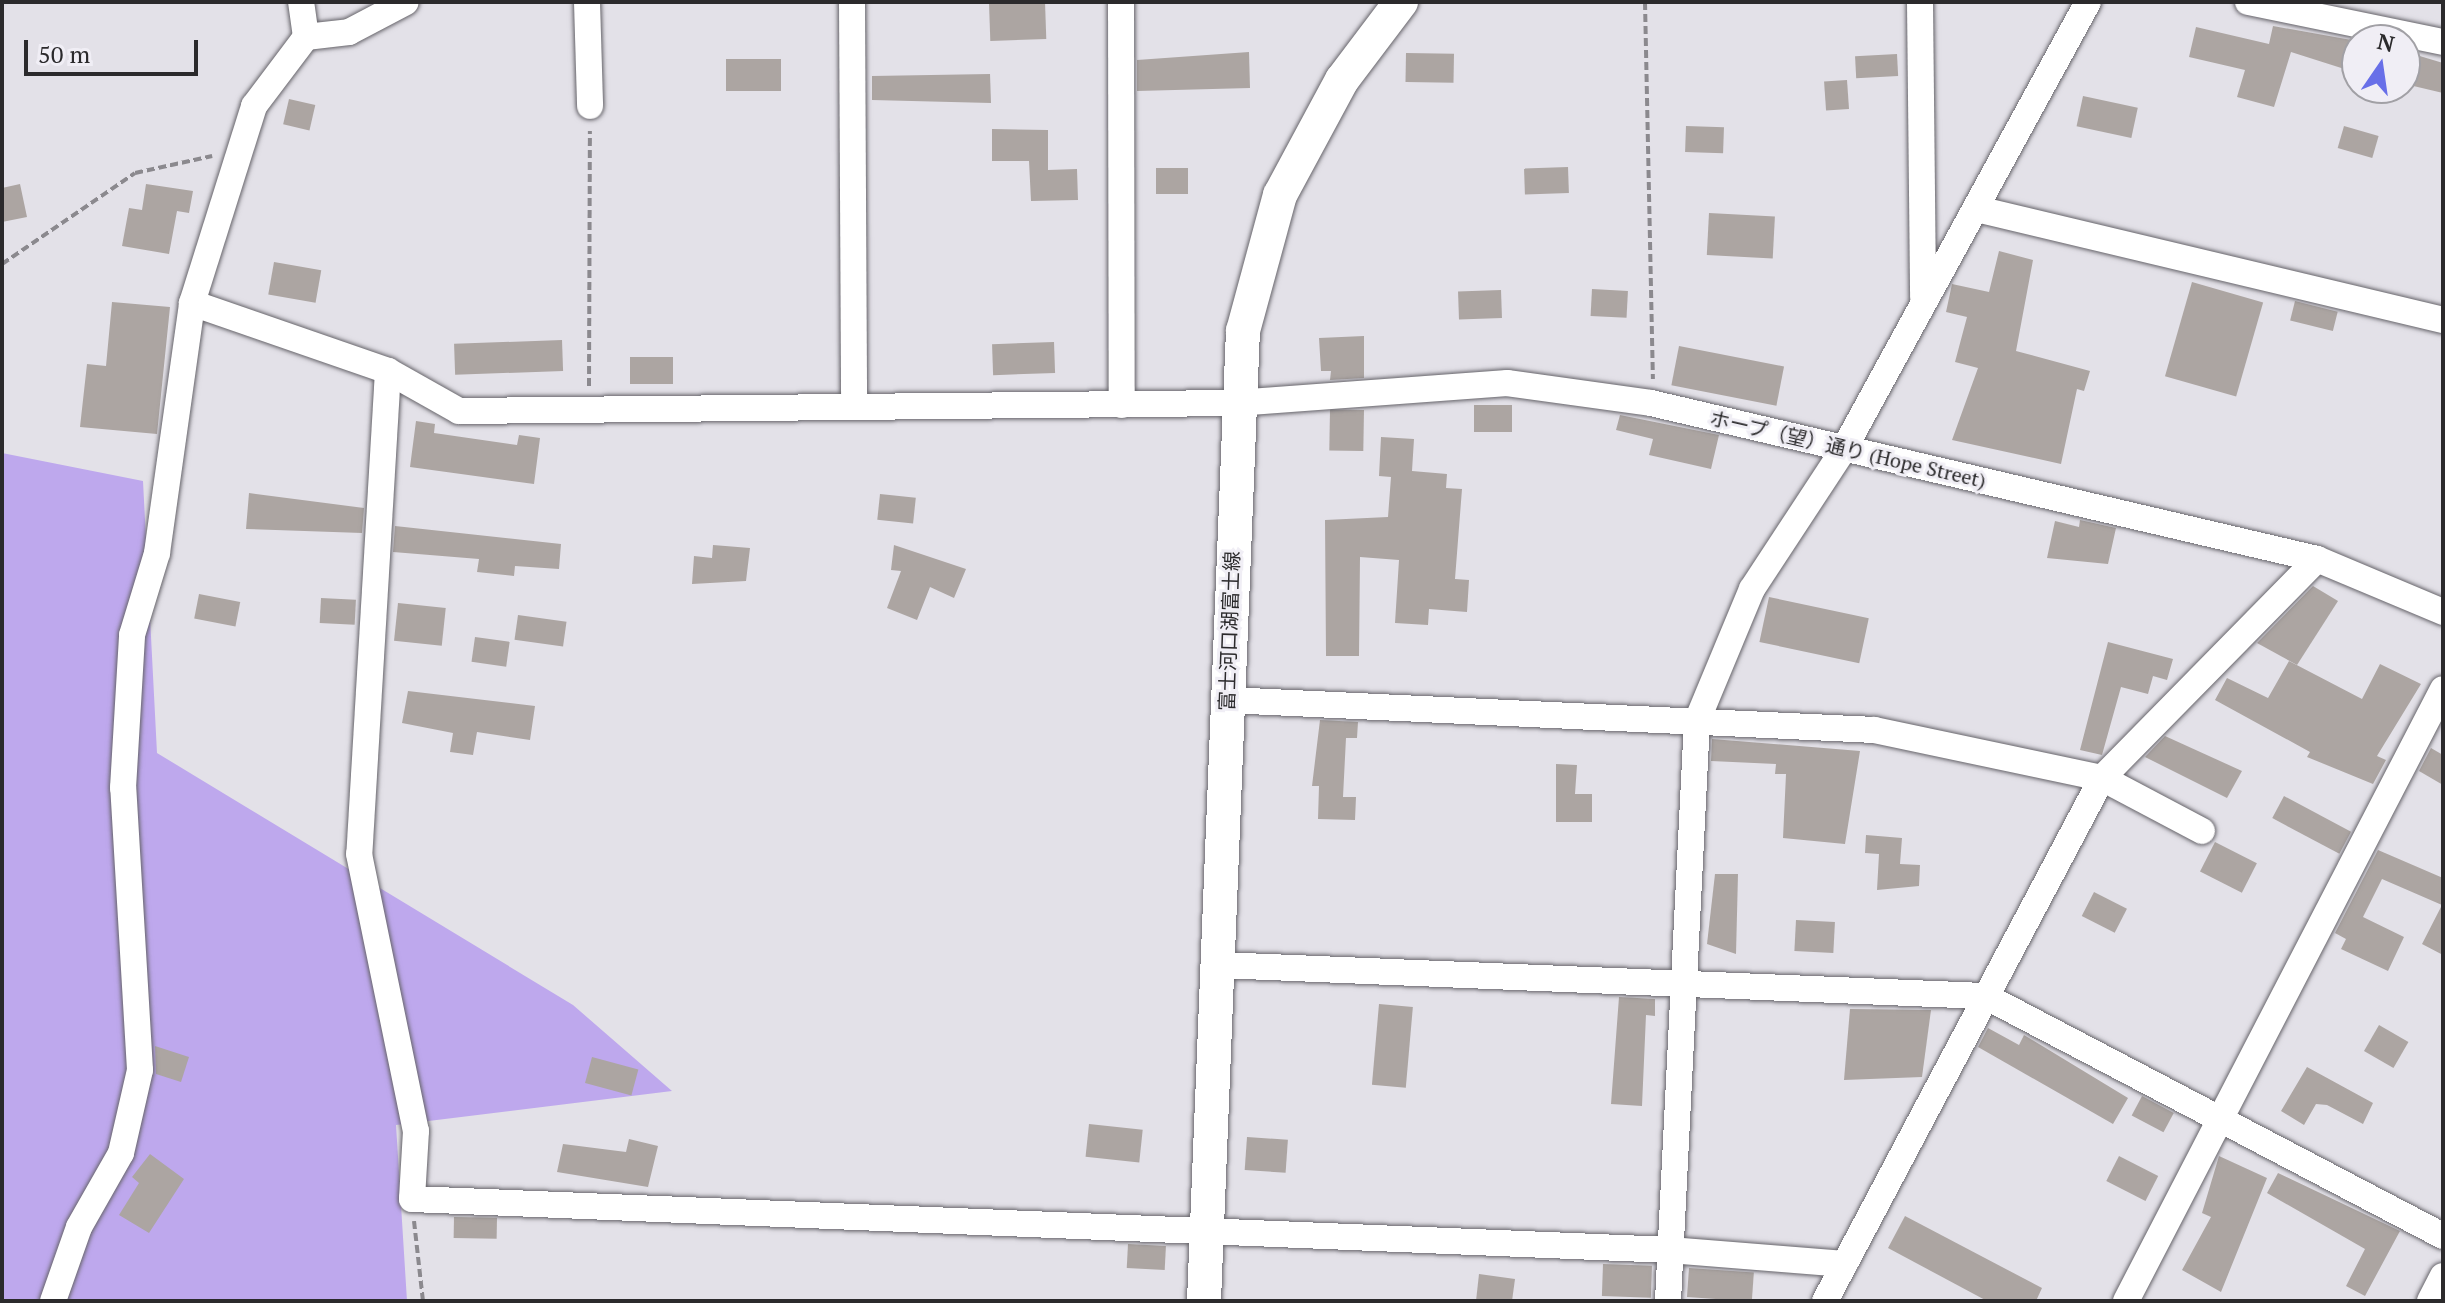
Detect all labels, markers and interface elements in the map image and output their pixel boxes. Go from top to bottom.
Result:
scale bar [28,24,202,74]
north arrow [2341,24,2421,104]
text: N [2375,26,2397,58]
text: 50 m [38,38,90,70]
street label: ホープ（望）通り (Hope Street) [1707,405,1989,493]
street label: 富士河口湖富士線 [1214,551,1244,711]

